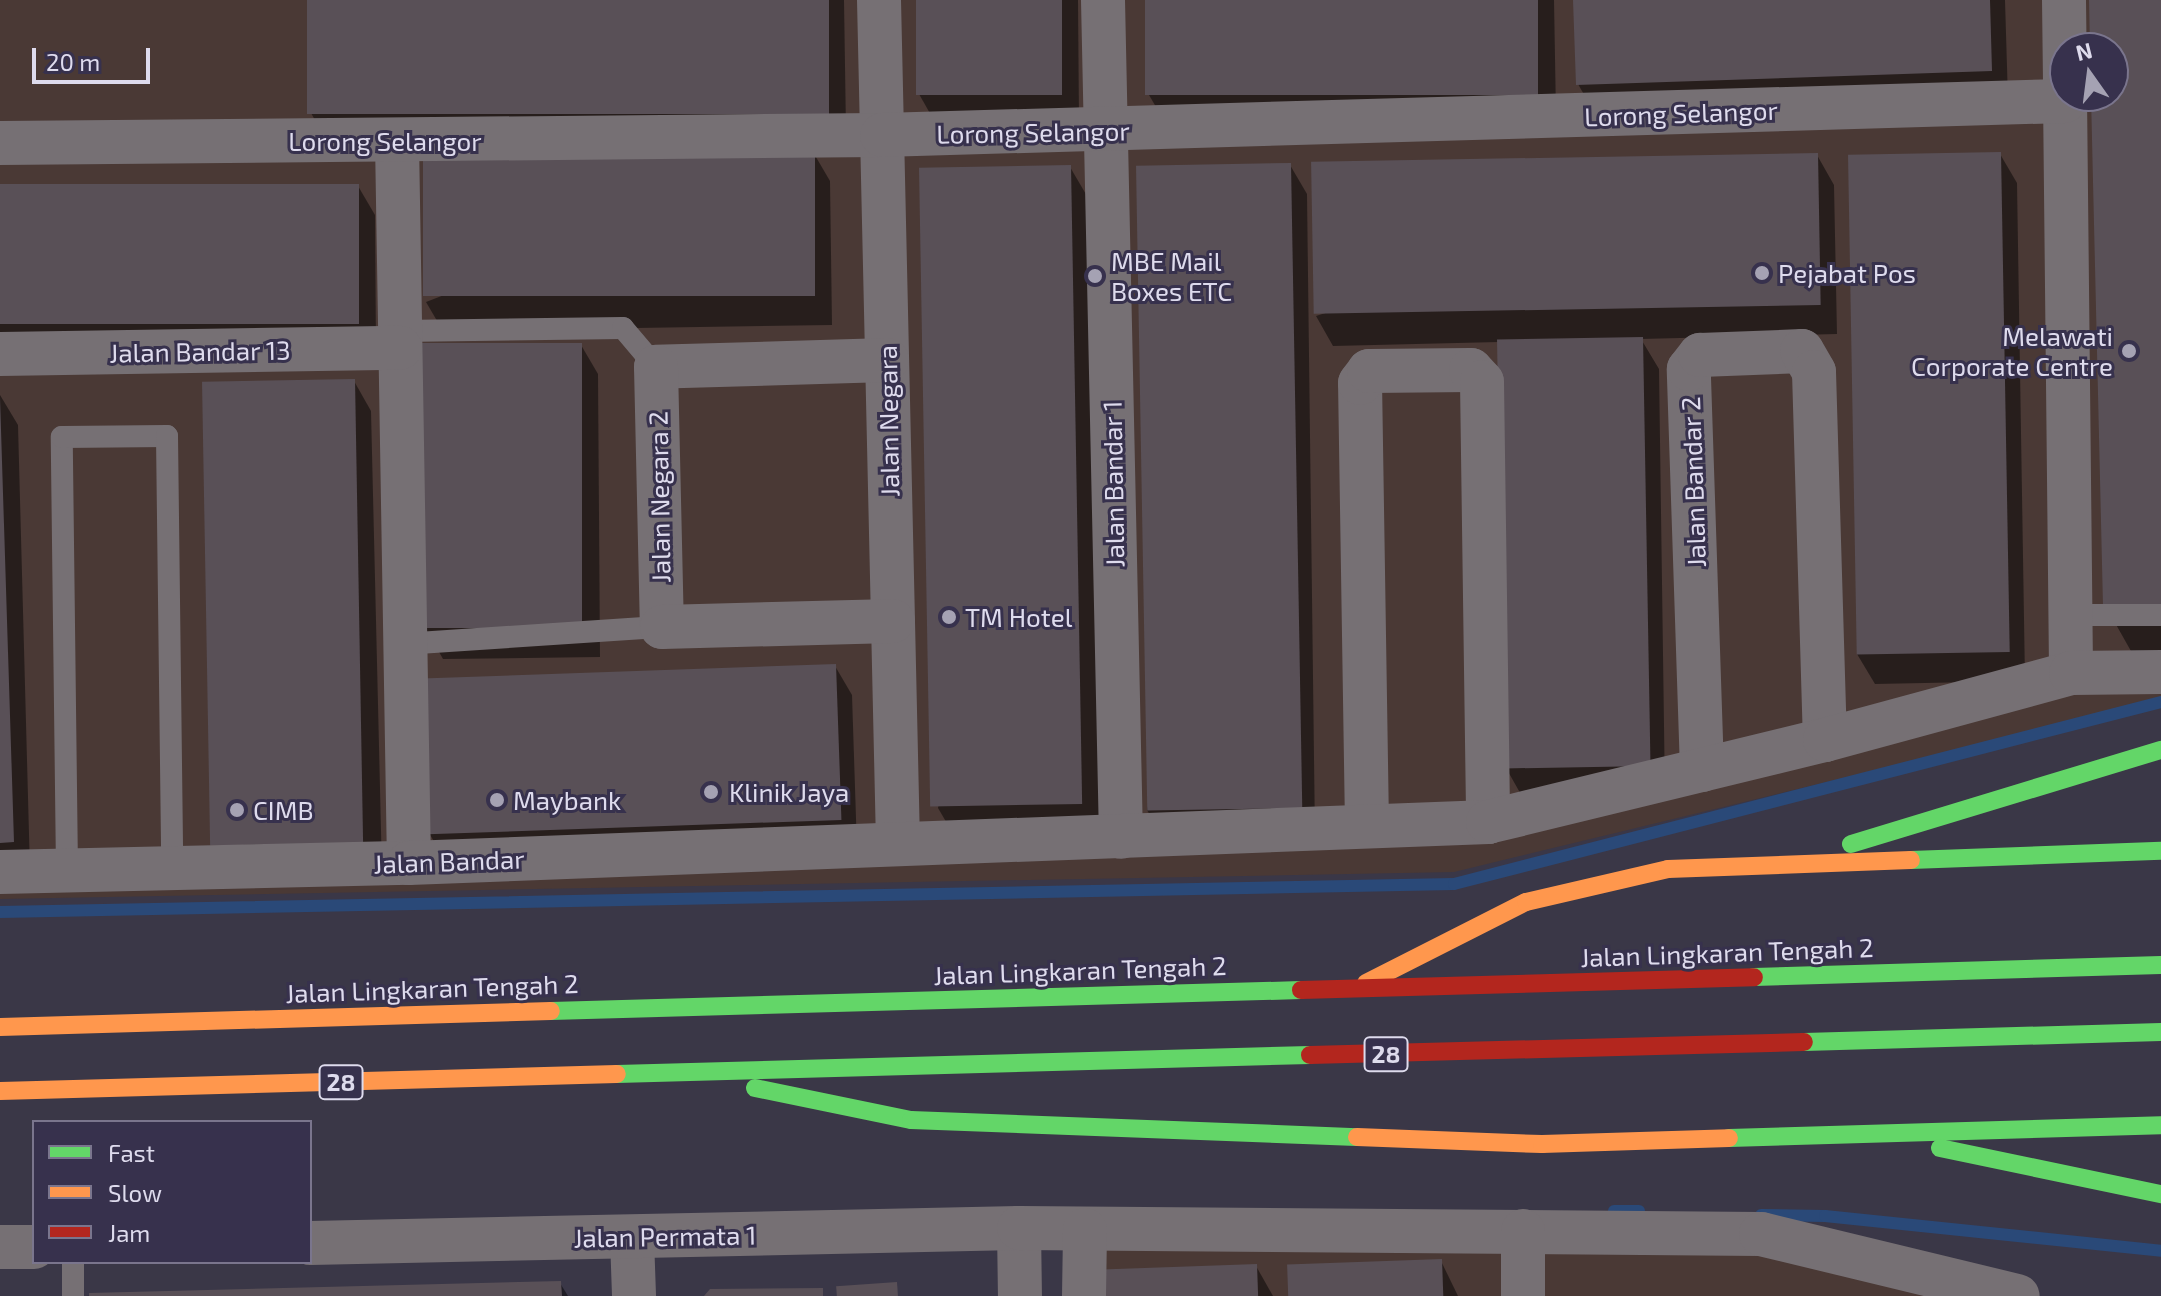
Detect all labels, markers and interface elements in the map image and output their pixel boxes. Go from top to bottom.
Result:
scale bar [36,32,154,82]
north arrow [2049,32,2129,112]
text: N [2073,36,2095,65]
text: 20 m [46,47,100,76]
street label: Lorong Selangor [1584,94,1778,132]
street label: Lorong Selangor [936,115,1130,149]
street label: Lorong Selangor [288,125,482,157]
place label: MBE Mail Boxes ETC [1111,245,1232,306]
place label: Pejabat Pos [1778,257,1916,289]
marker: Pejabat Pos [1753,264,1771,282]
marker: MBE Mail Boxes ETC [1086,267,1104,285]
place label: Melawati Corporate Centre [1911,320,2113,382]
street label: Jalan Bandar 13 [109,334,291,368]
marker: Melawati Corporate Centre [2120,342,2138,360]
street label: Jalan Negara [871,345,905,497]
street label: Jalan Bandar 2 [1674,396,1712,568]
street label: Jalan Bandar 1 [1096,400,1130,568]
street label: Jalan Negara 2 [642,411,676,583]
place label: TM Hotel [965,601,1072,633]
marker: TM Hotel [940,608,958,626]
place label: Klinik Jaya [729,776,850,808]
marker: Klinik Jaya [700,781,722,803]
place label: Maybank [513,784,621,816]
marker: Maybank [488,791,506,809]
place label: CIMB [253,794,314,826]
marker: CIMB [228,801,246,819]
street label: Jalan Bandar [373,843,525,879]
street label: Jalan Lingkaran Tengah 2 [1580,931,1874,973]
street label: Jalan Lingkaran Tengah 2 [933,949,1227,991]
street label: Jalan Lingkaran Tengah 2 [285,967,579,1009]
road number: 28 [1362,1034,1410,1074]
road number: 28 [317,1062,365,1102]
legend [32,1120,312,1264]
text: Fast [108,1138,155,1167]
text: Slow [108,1178,162,1207]
text: Jam [108,1218,150,1247]
street label: Jalan Permata 1 [573,1219,757,1253]

